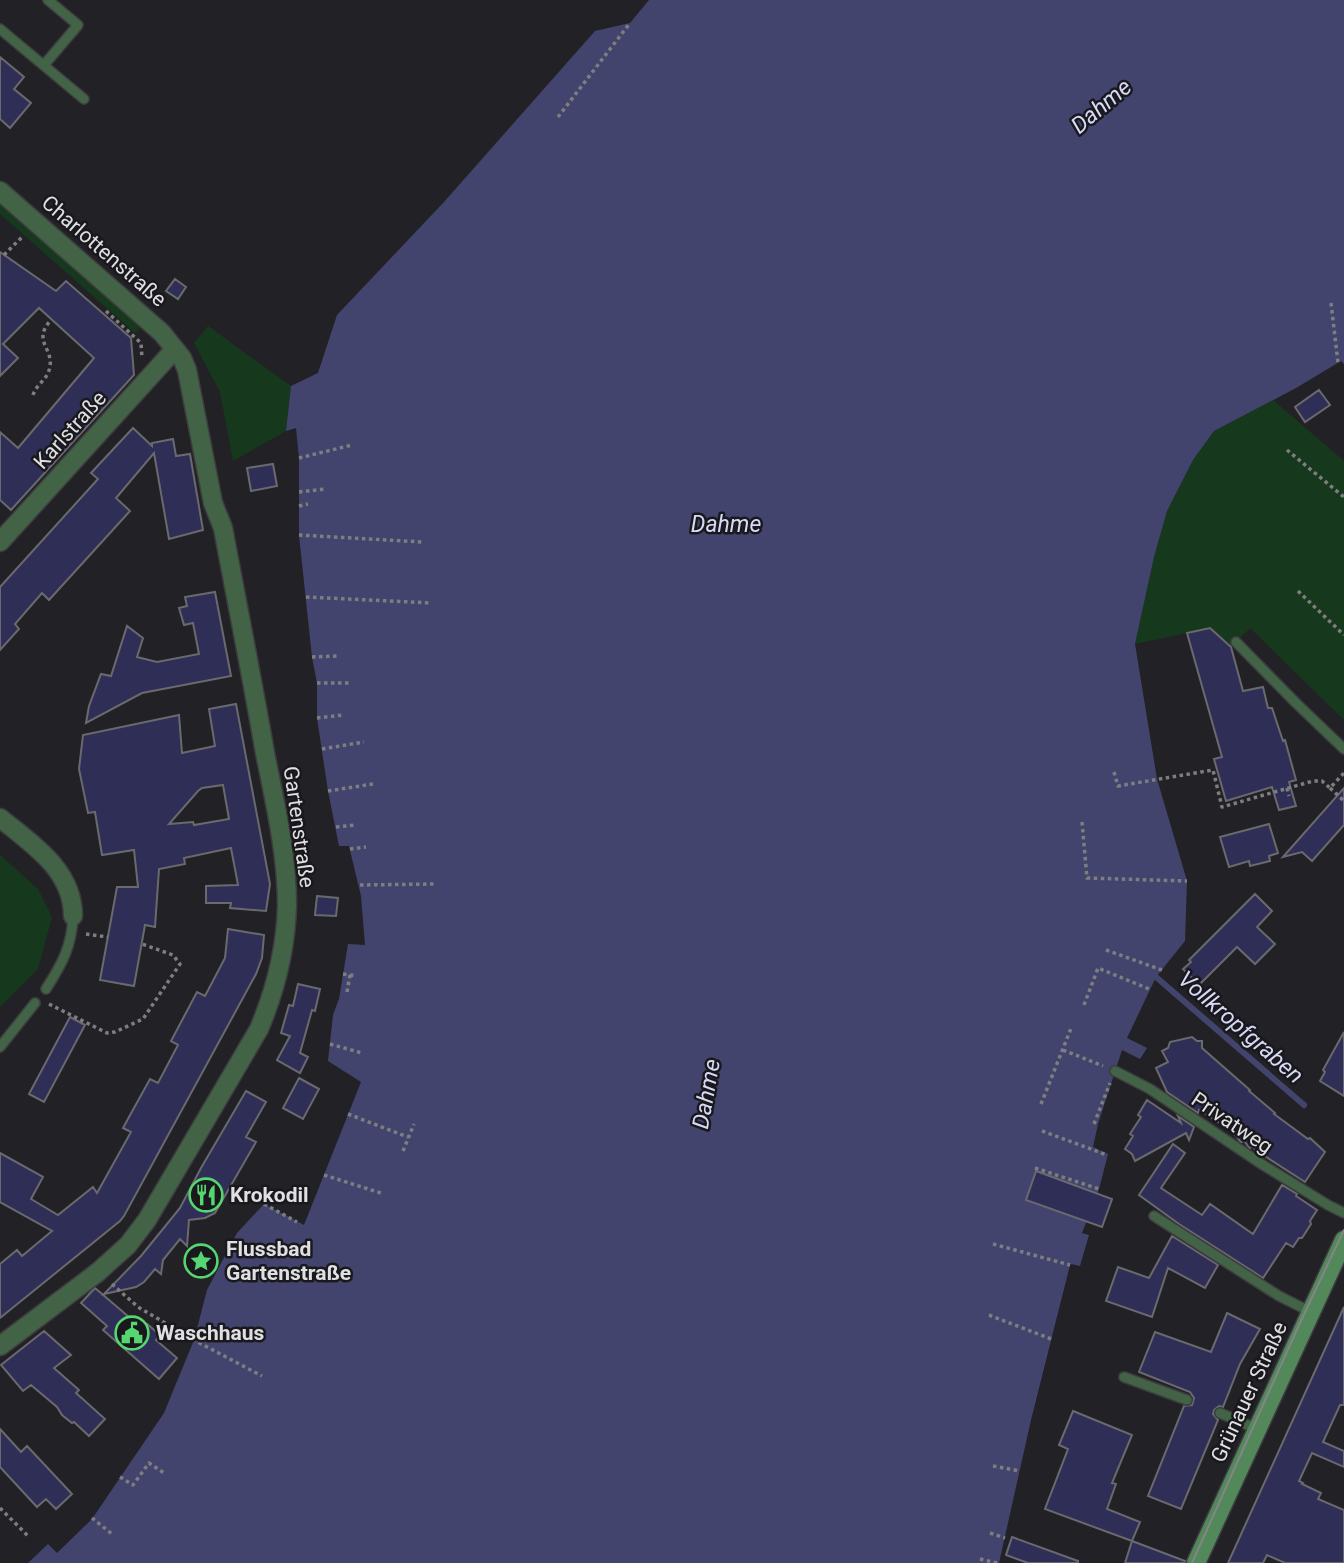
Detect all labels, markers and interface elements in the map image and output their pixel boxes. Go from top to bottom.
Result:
water label: Dahme [1066,73,1137,139]
street label: Charlottenstraße [37,191,171,311]
street label: Karlstraße [29,386,111,474]
water label: Dahme [691,511,761,538]
street label: Gartenstraße [279,765,319,889]
water label: Vollkropfgraben [1173,966,1309,1089]
water label: Dahme [687,1057,726,1131]
street label: Privatweg [1187,1087,1277,1159]
restaurant icon: Krokodil [187,1176,225,1214]
place label: Krokodil [230,1183,309,1207]
place label: Flussbad Gartenstraße [226,1237,351,1285]
place icon: Flussbad Gartenstraße [182,1242,220,1280]
public building icon: Waschhaus [113,1314,151,1352]
street label: Grünauer Straße [1206,1318,1292,1466]
place label: Waschhaus [156,1321,265,1345]

